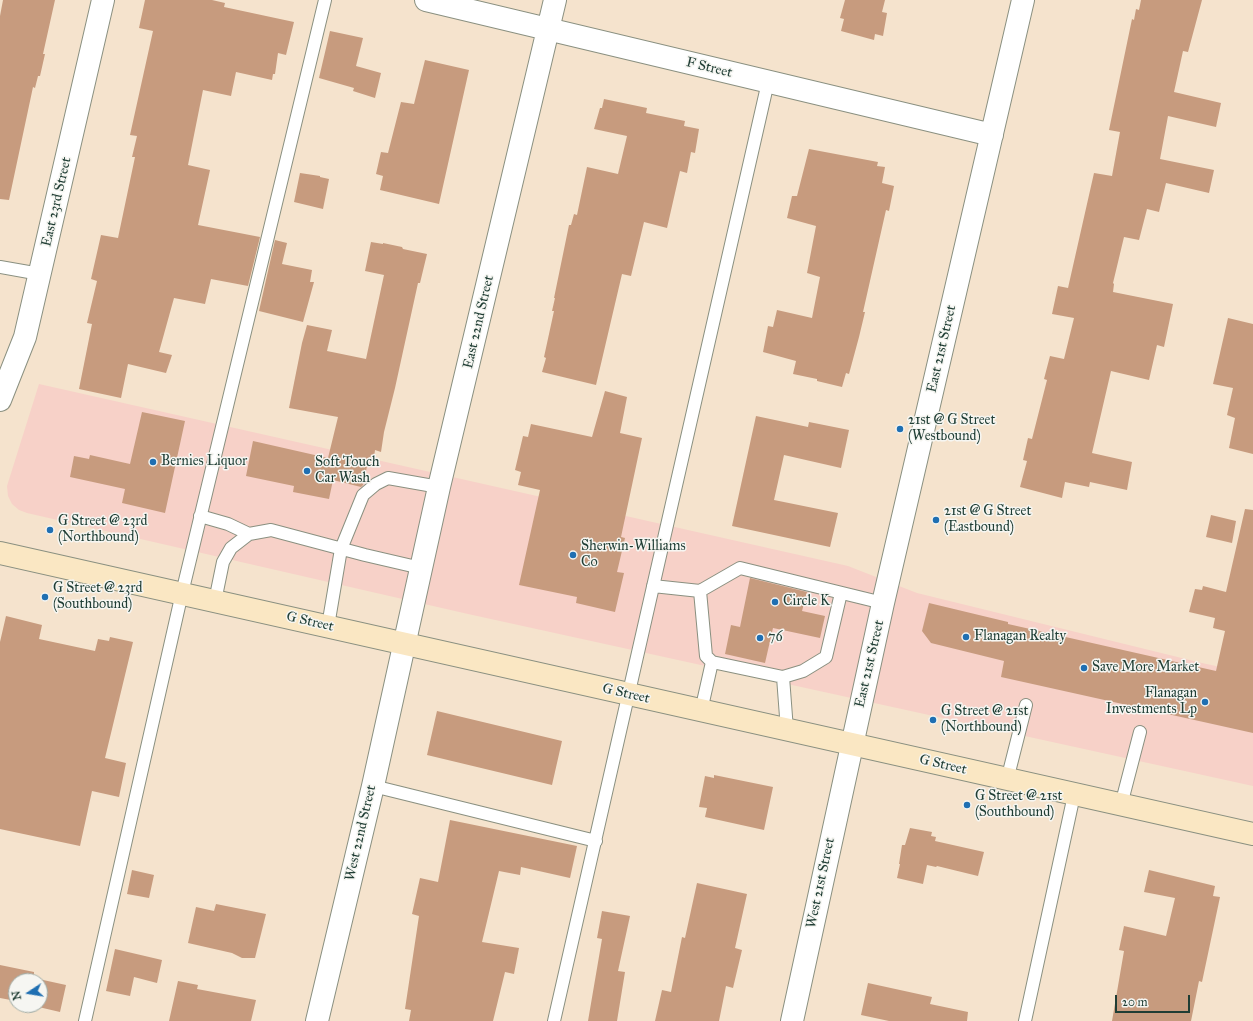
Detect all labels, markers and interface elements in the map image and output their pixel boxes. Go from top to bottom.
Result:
street label: F Street [684,54,734,82]
street label: East 23rd Street [39,156,75,248]
street label: East 22nd Street [460,274,498,370]
street label: East 21st Street [924,304,960,394]
place label: 21st @ G Street (Westbound) [908,413,995,446]
marker: 21st @ G Street (Westbound) [895,424,905,434]
place label: Bernies Liquor [161,454,247,470]
place label: Soft Touch Car Wash [315,455,380,488]
marker: Bernies Liquor [148,457,158,467]
marker: Soft Touch Car Wash [302,466,312,476]
place label: 21st @ G Street (Eastbound) [944,504,1031,536]
place label: G Street @ 23rd (Northbound) [58,514,148,546]
marker: 21st @ G Street (Eastbound) [931,515,941,525]
marker: G Street @ 23rd (Northbound) [45,525,55,535]
place label: Sherwin-Williams Co [581,539,686,572]
marker: Sherwin-Williams Co [568,550,578,560]
place label: G Street @ 23rd (Southbound) [53,581,143,614]
marker: G Street @ 23rd (Southbound) [40,592,50,602]
place label: Circle K [783,594,830,610]
marker: Circle K [770,597,780,607]
street label: G Street [285,608,335,636]
street label: East 21st Street [852,619,888,709]
place label: Flanagan Realty [974,629,1066,645]
place label: 76 [768,630,783,646]
marker: Flanagan Realty [961,632,971,642]
marker: 76 [755,633,765,643]
place label: Save More Market [1092,660,1199,676]
marker: Save More Market [1079,663,1089,673]
street label: G Street [601,680,651,708]
place label: Flanagan Investments Lp [1106,686,1197,718]
marker: Flanagan Investments Lp [1200,697,1210,707]
place label: G Street @ 21st (Northbound) [941,704,1028,736]
marker: G Street @ 21st (Northbound) [928,715,938,725]
street label: G Street [918,751,968,779]
street label: West 22nd Street [342,783,380,883]
place label: G Street @ 21st (Southbound) [975,789,1062,822]
marker: G Street @ 21st (Southbound) [962,800,972,810]
street label: West 21st Street [803,836,839,930]
north arrow [8,973,48,1013]
scale bar [1117,987,1192,1013]
text: N [9,989,24,1001]
text: 20 m [1122,995,1148,1009]

